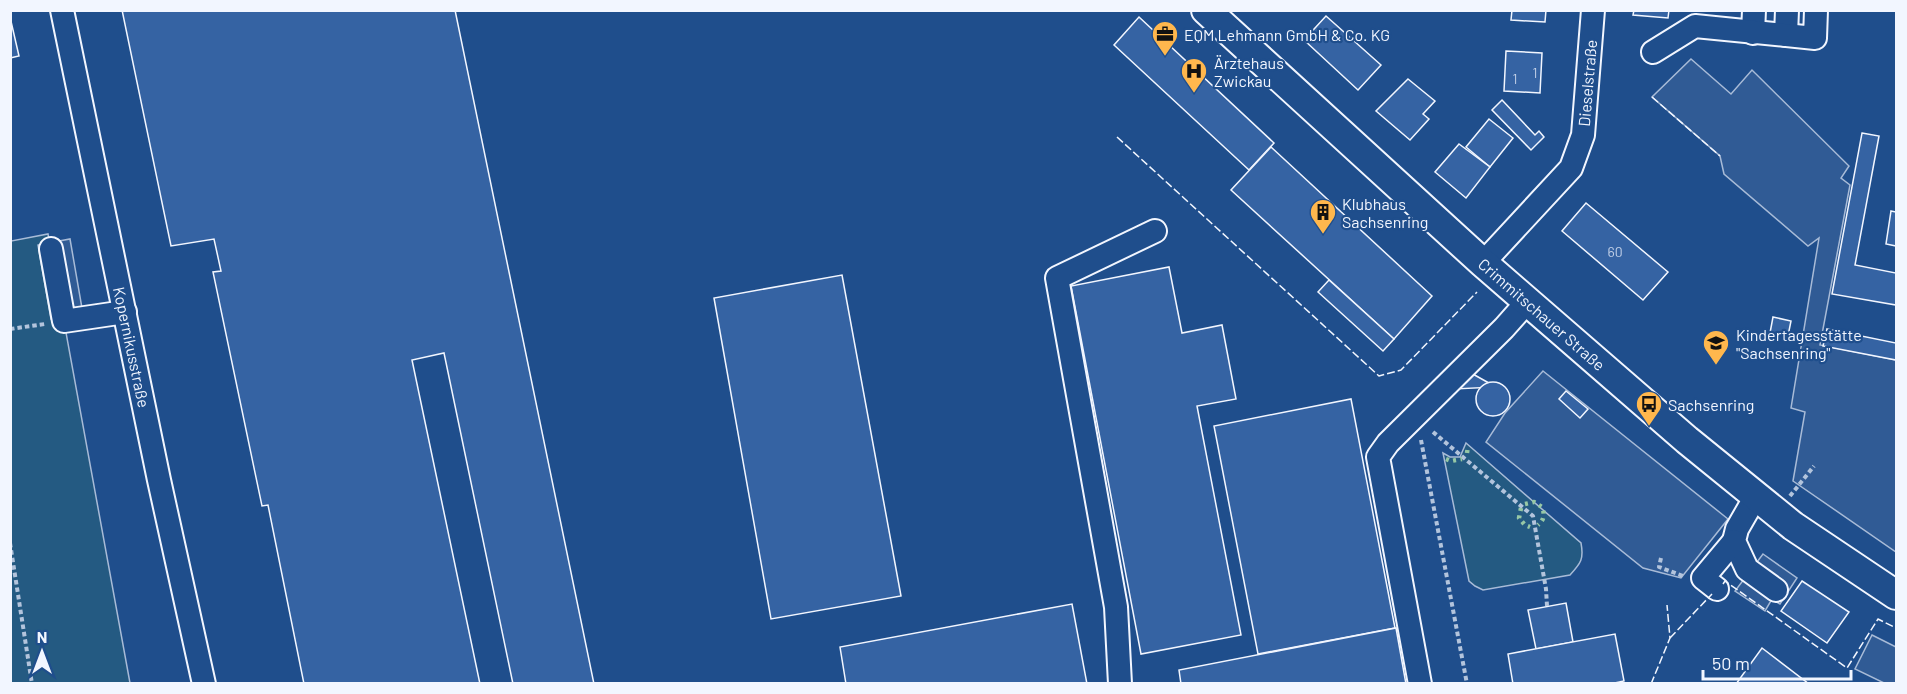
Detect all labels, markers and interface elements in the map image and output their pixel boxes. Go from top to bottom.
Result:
office icon: EQM Lehmann GmbH & Co. KG [1150,19,1180,57]
place label: EQM Lehmann GmbH & Co. KG [1184,25,1390,44]
street label: Dieselstraße [1574,39,1600,127]
place label: Ärztehaus Zwickau [1214,53,1284,90]
hospital icon: Ärztehaus Zwickau [1179,56,1209,94]
house number: 1 [1533,64,1537,81]
house number: 1 [1513,70,1517,87]
place label: Klubhaus Sachsenring [1342,194,1428,231]
building icon: Klubhaus Sachsenring [1308,197,1338,235]
house number: 60 [1607,243,1623,260]
street label: Crimmitschauer Straße [1475,254,1609,374]
street label: Kopernikusstraße [110,285,154,409]
place label: Kindertagesstätte "Sachsenring" [1736,325,1862,362]
school or university icon: Kindertagesstätte "Sachsenring" [1701,328,1731,366]
bus stop icon: Sachsenring [1634,389,1664,427]
place label: Sachsenring [1668,395,1754,414]
north arrow [12,622,72,682]
text: N [37,627,47,646]
scale bar [1703,643,1852,681]
text: 50 m [1712,652,1750,674]

